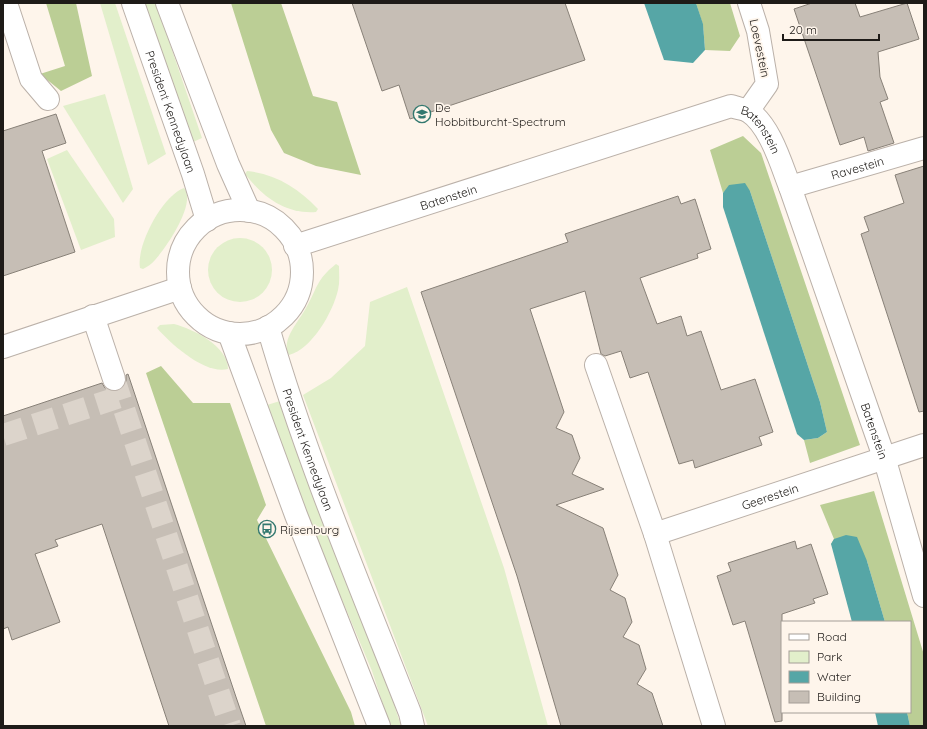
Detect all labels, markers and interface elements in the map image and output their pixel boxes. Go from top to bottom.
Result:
scale bar [783,16,879,42]
street label: Loevestein [746,17,774,79]
text: 20 m [789,22,817,37]
street label: President Kennedylaan [143,48,199,175]
place label: De Hobbitburcht-Spectrum [435,100,566,129]
street label: Batenstein [739,102,784,156]
school or university icon: De Hobbitburcht-Spectrum [412,104,432,124]
street label: Ravestein [829,153,885,182]
street label: Batenstein [418,181,479,213]
street label: President Kennedylaan [280,386,337,513]
street label: Batenstein [858,401,892,461]
street label: Geerestein [740,480,800,512]
bus stop icon: Rijsenburg [257,519,277,539]
place label: Rijsenburg [280,522,339,537]
legend [781,621,911,713]
text: Road [817,629,847,644]
text: Park [817,649,842,664]
text: Water [817,669,852,684]
text: Building [817,689,861,704]

